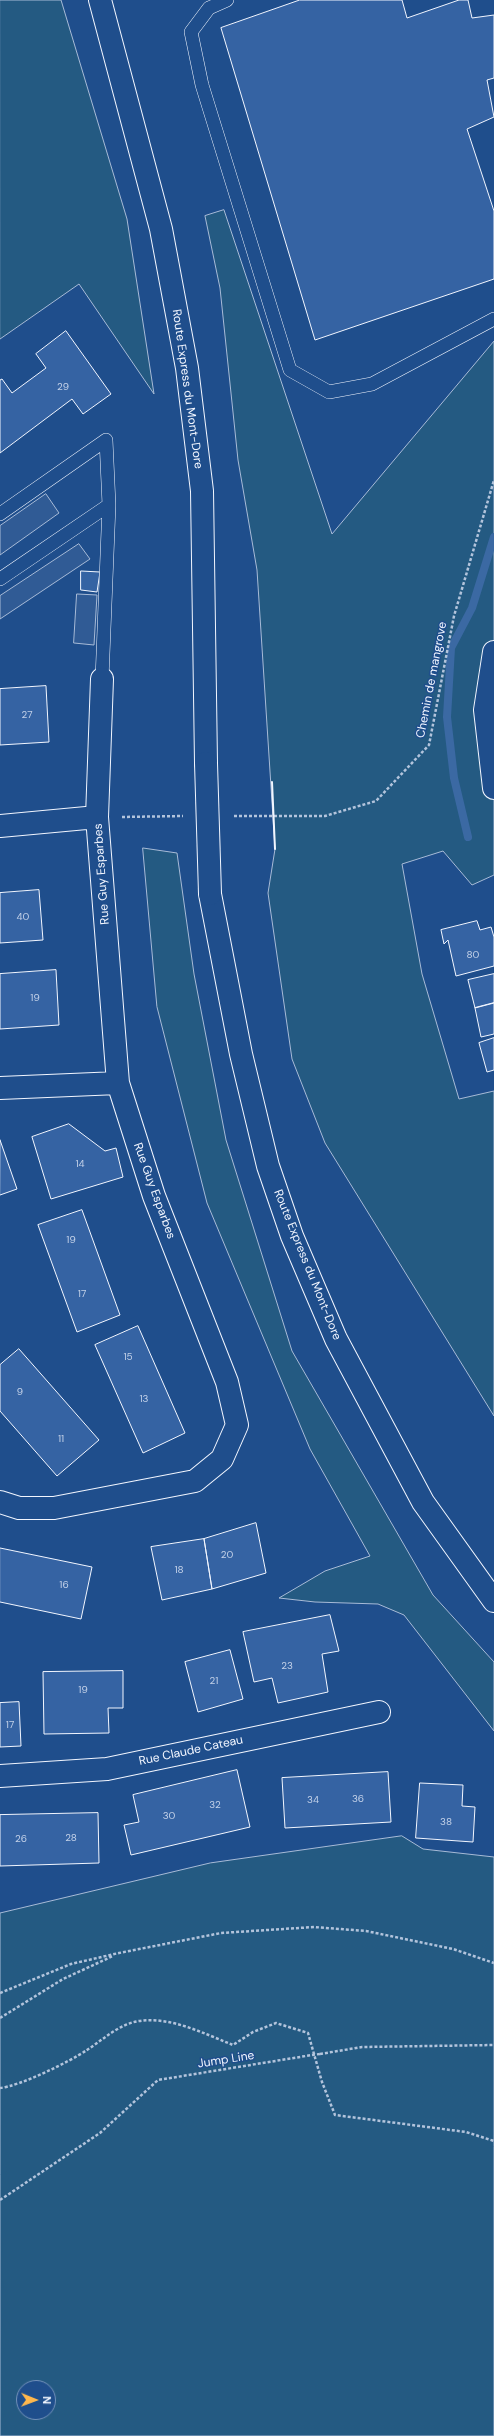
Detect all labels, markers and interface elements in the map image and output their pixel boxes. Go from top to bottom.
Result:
street label: Route Express du Mont-Dore [169,308,205,470]
house number: 29 [57,381,69,393]
street label: Chemin de mangrove [414,621,450,739]
house number: 27 [22,709,32,721]
street label: Rue Guy Esparbes [91,823,113,925]
house number: 40 [17,911,29,923]
house number: 80 [467,949,479,961]
house number: 19 [30,992,40,1004]
street label: Rue Guy Esparbes [130,1141,178,1241]
house number: 14 [75,1158,85,1170]
street label: Route Express du Mont-Dore [270,1188,344,1342]
house number: 19 [66,1234,76,1246]
house number: 17 [78,1288,86,1300]
house number: 15 [123,1351,133,1363]
house number: 9 [17,1386,23,1398]
house number: 13 [139,1393,149,1405]
house number: 11 [58,1433,64,1445]
house number: 20 [221,1549,233,1561]
house number: 18 [174,1564,184,1576]
house number: 16 [59,1579,69,1591]
house number: 23 [281,1660,293,1672]
house number: 21 [210,1675,218,1687]
house number: 19 [78,1684,88,1696]
house number: 17 [6,1719,14,1731]
street label: Rue Claude Cateau [138,1733,244,1769]
house number: 36 [352,1793,364,1805]
house number: 34 [307,1794,319,1806]
house number: 32 [209,1799,221,1811]
house number: 30 [163,1810,175,1822]
house number: 38 [440,1816,452,1828]
house number: 28 [65,1832,77,1844]
house number: 26 [15,1833,27,1845]
street label: Jump Line [197,2048,255,2072]
north arrow [16,2380,56,2420]
text: N [40,2396,54,2404]

